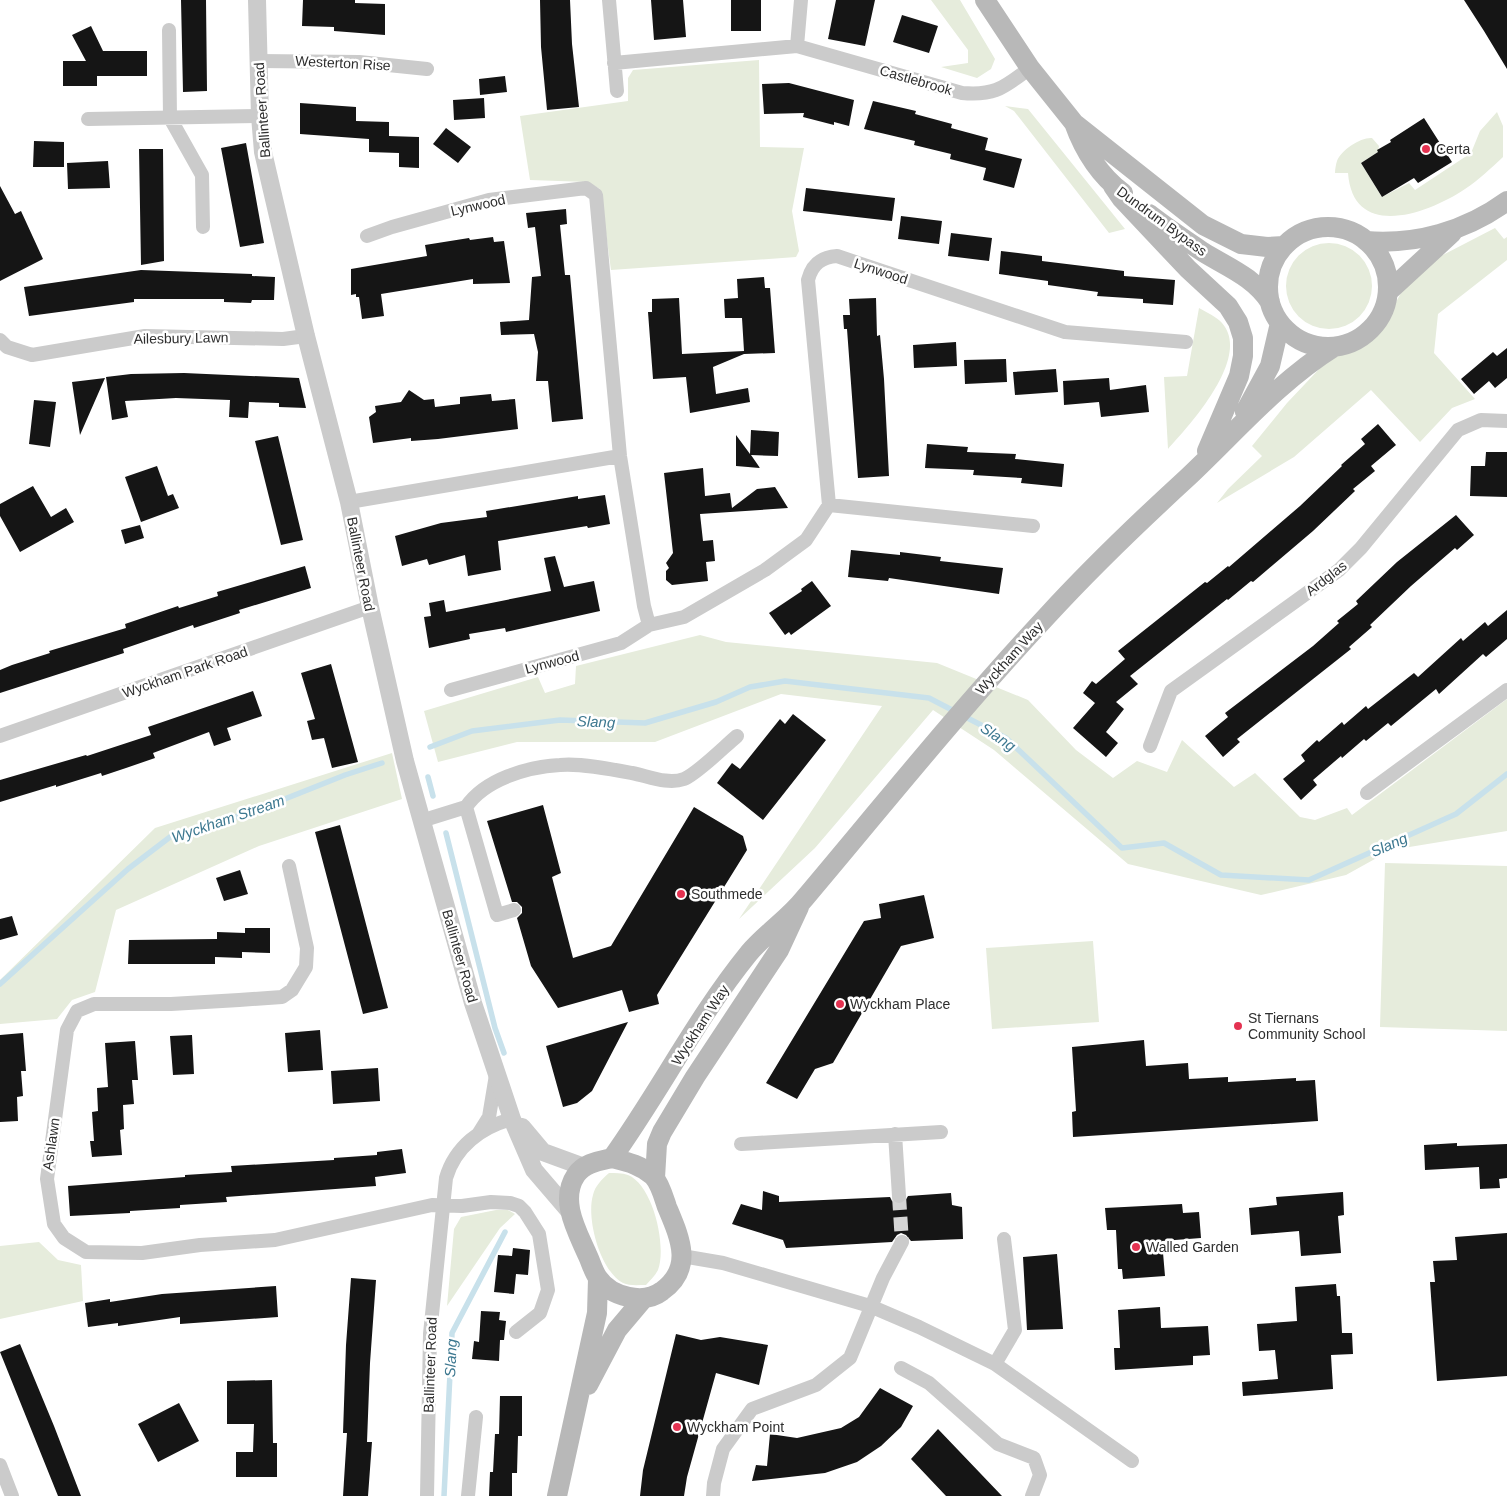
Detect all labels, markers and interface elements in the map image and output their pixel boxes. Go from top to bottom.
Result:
street label: Westerton Rise [295,53,391,73]
street label: Ballinteer Road [251,62,273,158]
street label: Castlebrook [878,62,955,98]
place label: Certa [1436,141,1470,157]
marker: Certa [1420,143,1432,155]
street label: Dundrum Bypass [1114,183,1210,259]
street label: Lynwood [449,191,507,219]
street label: Lynwood [852,255,910,287]
street label: Ailesbury Lawn [133,329,229,347]
street label: Ballinteer Road [344,515,378,613]
street label: Ardglas [1302,557,1350,599]
street label: Wyckham Way [972,618,1046,698]
street label: Wyckham Park Road [120,643,250,701]
street label: Lynwood [523,647,581,677]
water label: Slang [577,712,616,731]
water label: Slang [978,719,1019,755]
water label: Wyckham Stream [169,791,287,846]
water label: Slang [1368,829,1410,860]
place label: Southmede [691,886,763,902]
marker: Southmede [675,888,687,900]
street label: Ballinteer Road [439,908,481,1004]
street label: Wyckham Way [668,982,732,1068]
place label: Wyckham Place [850,996,950,1012]
marker: Wyckham Place [834,998,846,1010]
place label: St Tiernans Community School [1248,1010,1366,1042]
marker: St Tiernans Community School [1232,1020,1244,1032]
street label: Ashlawn [39,1117,63,1171]
place label: Walled Garden [1146,1239,1239,1255]
marker: Walled Garden [1130,1241,1142,1253]
street label: Ballinteer Road [420,1317,440,1413]
water label: Slang [441,1338,460,1378]
place label: Wyckham Point [687,1419,784,1435]
marker: Wyckham Point [671,1421,683,1433]

